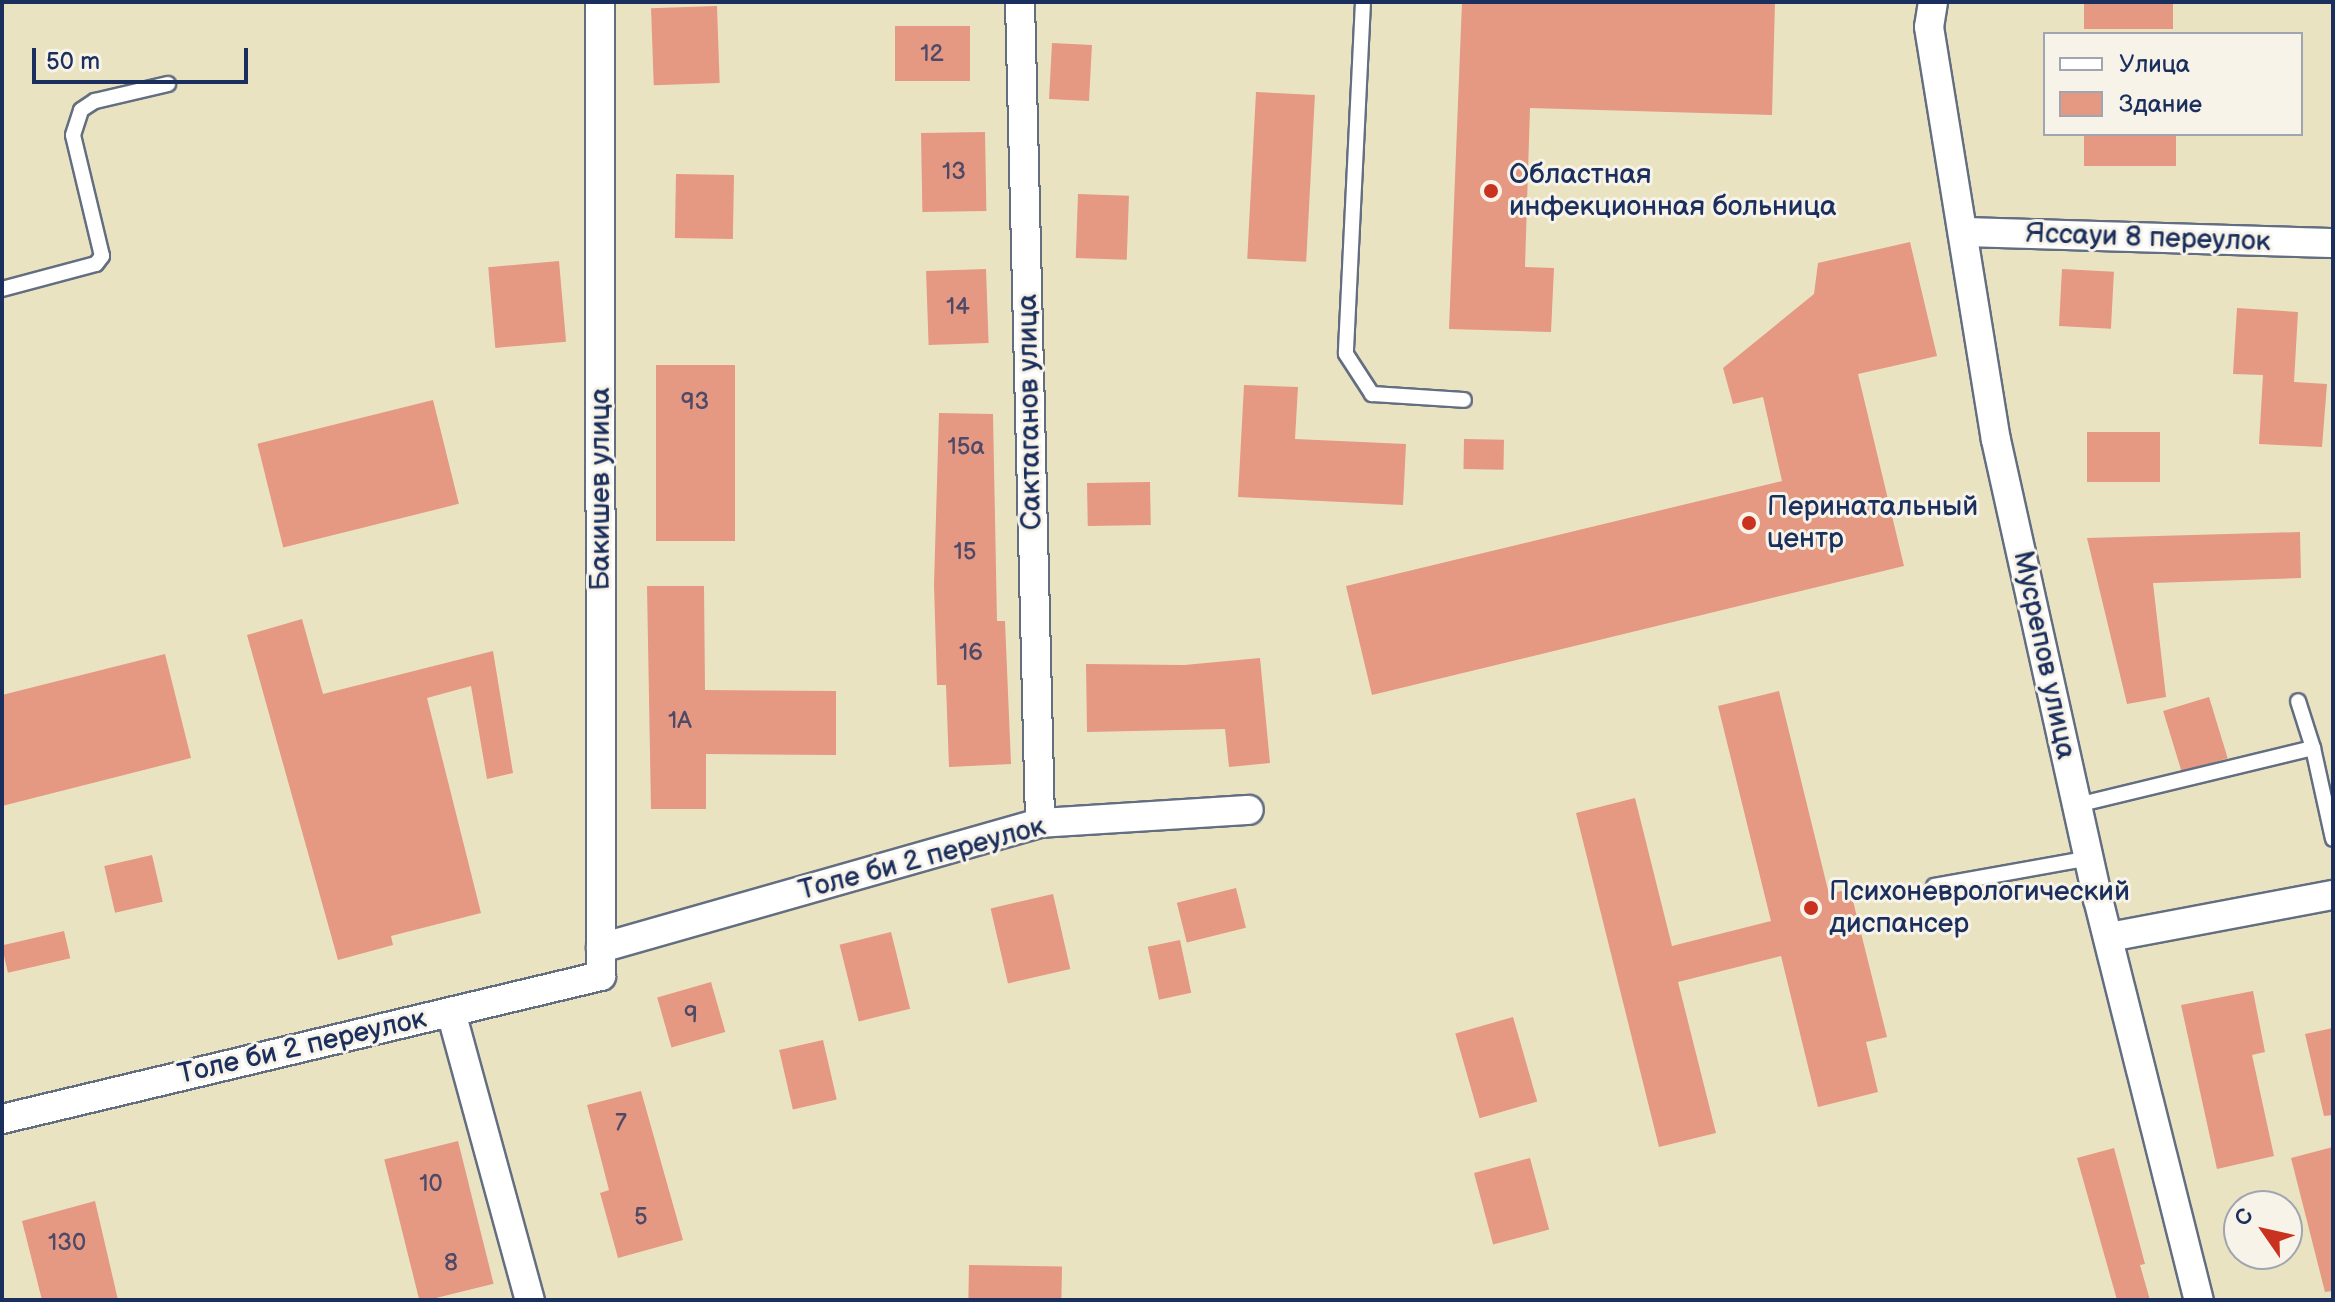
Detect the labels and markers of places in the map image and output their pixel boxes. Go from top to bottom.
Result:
place label: Областная инфекционная больница [1509,158,1836,224]
marker: Областная инфекционная больница [1480,180,1502,202]
place label: Перинатальный центр [1767,490,1978,556]
marker: Перинатальный центр [1738,512,1760,534]
place label: Психоневрологический диспансер [1829,875,2130,941]
marker: Психоневрологический диспансер [1800,897,1822,919]

